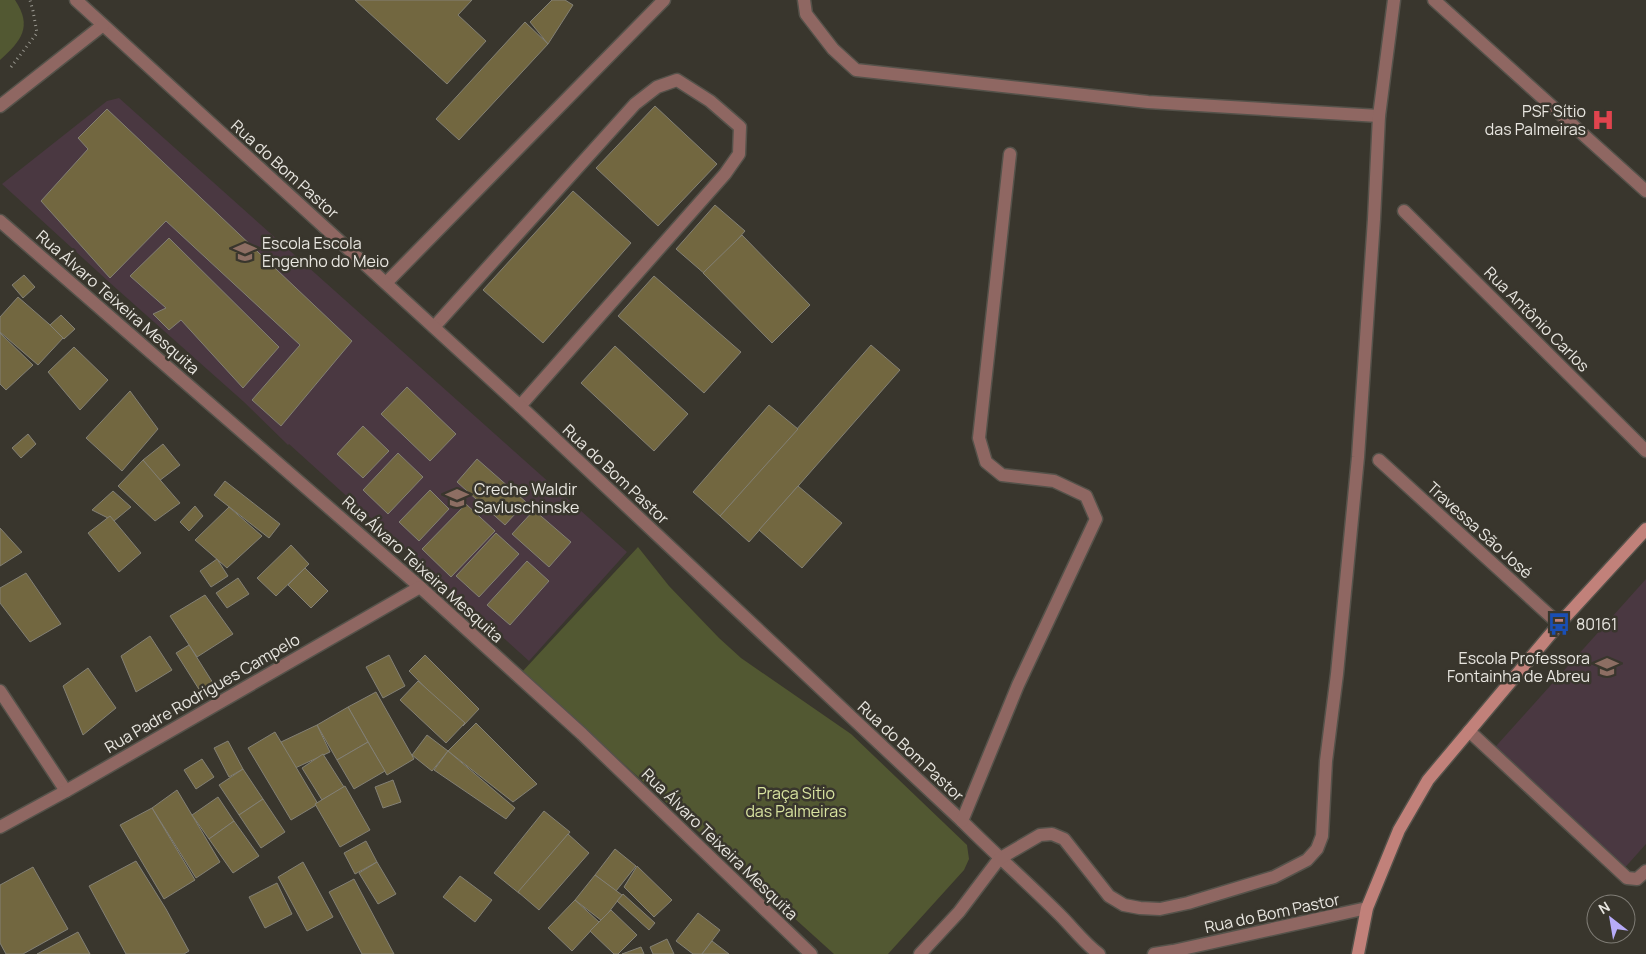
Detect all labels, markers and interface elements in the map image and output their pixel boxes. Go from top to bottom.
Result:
place label: PSF Sítio das Palmeiras [1485,100,1586,140]
hospital icon: PSF Sítio das Palmeiras [1590,107,1616,133]
street label: Rua do Bom Pastor [226,115,344,223]
street label: Rua Álvaro Teixeira Mesquita [32,225,204,379]
place label: Escola Escola Engenho do Meio [262,232,389,272]
school or university icon: Escola Escola Engenho do Meio [232,239,258,265]
street label: Rua Antônio Carlos [1480,262,1594,376]
street label: Rua do Bom Pastor [558,419,674,529]
street label: Travessa São José [1423,477,1537,583]
place label: Creche Waldir Savluschinske [474,478,579,518]
school or university icon: Creche Waldir Savluschinske [444,485,470,511]
street label: Rua Álvaro Teixeira Mesquita [338,491,508,647]
bus stop icon: 80161 [1546,611,1572,637]
place label: 80161 [1576,613,1617,635]
street label: Rua Padre Rodrigues Campelo [100,628,304,758]
place label: Escola Professora Fontainha de Abreu [1447,647,1590,687]
school or university icon: Escola Professora Fontainha de Abreu [1594,654,1620,680]
street label: Rua do Bom Pastor [853,696,969,806]
street label: Rua Álvaro Teixeira Mesquita [637,763,803,925]
park label: Praça Sítio das Palmeiras [745,782,847,822]
street label: Rua do Bom Pastor [1202,888,1342,938]
north arrow [1586,894,1636,944]
text: N [1595,897,1613,918]

